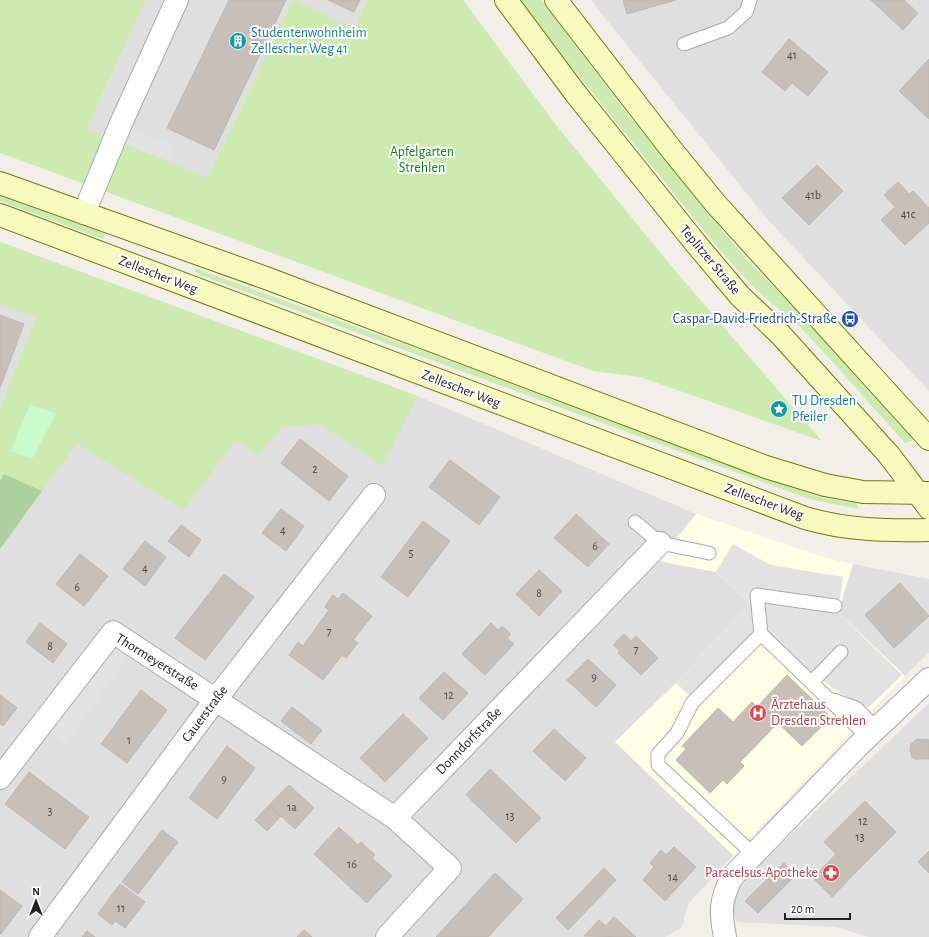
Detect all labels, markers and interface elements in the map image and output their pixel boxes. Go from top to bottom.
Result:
place label: Studentenwohnheim Zellescher Weg 41 [251,26,367,56]
building icon: Studentenwohnheim Zellescher Weg 41 [228,31,248,51]
house number: 41 [787,49,797,61]
park label: Apfelgarten Strehlen [390,145,454,175]
house number: 41b [805,189,821,201]
house number: 41c [901,208,916,220]
street label: Teplitzer Straße [677,223,743,297]
street label: Zellescher Weg [117,254,199,296]
bus stop icon: Caspar-David-Friedrich-Straße [840,309,860,329]
place label: Caspar-David-Friedrich-Straße [673,312,837,326]
street label: Zellescher Weg [420,368,502,410]
place label: TU Dresden Pfeiler [792,394,856,424]
place icon: TU Dresden Pfeiler [769,399,789,419]
house number: 2 [312,463,318,475]
street label: Zellescher Weg [723,481,806,523]
house number: 4 [280,524,286,536]
house number: 6 [592,540,598,552]
house number: 5 [408,547,414,559]
house number: 4 [142,562,148,574]
house number: 6 [74,581,80,593]
house number: 8 [536,587,542,599]
house number: 7 [326,625,332,637]
street label: Thormeyerstraße [113,631,201,693]
house number: 8 [47,640,53,652]
house number: 7 [633,643,639,655]
house number: 9 [591,671,597,683]
street label: Cauerstraße [179,683,231,745]
house number: 12 [444,689,454,701]
place label: Ärztehaus Dresden Strehlen [771,696,866,728]
hospital icon: Ärztehaus Dresden Strehlen [748,703,768,723]
street label: Donndorfstraße [434,705,504,777]
house number: 1 [127,734,131,746]
house number: 9 [221,773,227,785]
house number: 1a [287,801,297,813]
house number: 3 [48,805,53,817]
house number: 13 [505,810,515,822]
house number: 12 [858,815,868,827]
house number: 13 [855,831,865,843]
house number: 16 [347,858,357,870]
pharmacy icon: Paracelsus-Apotheke [821,863,841,883]
place label: Paracelsus-Apotheke [705,866,818,880]
house number: 14 [668,871,678,883]
north arrow [16,881,56,921]
text: N [32,886,40,897]
scale bar [785,895,850,921]
house number: 11 [117,902,125,914]
text: 20 m [791,903,814,915]

